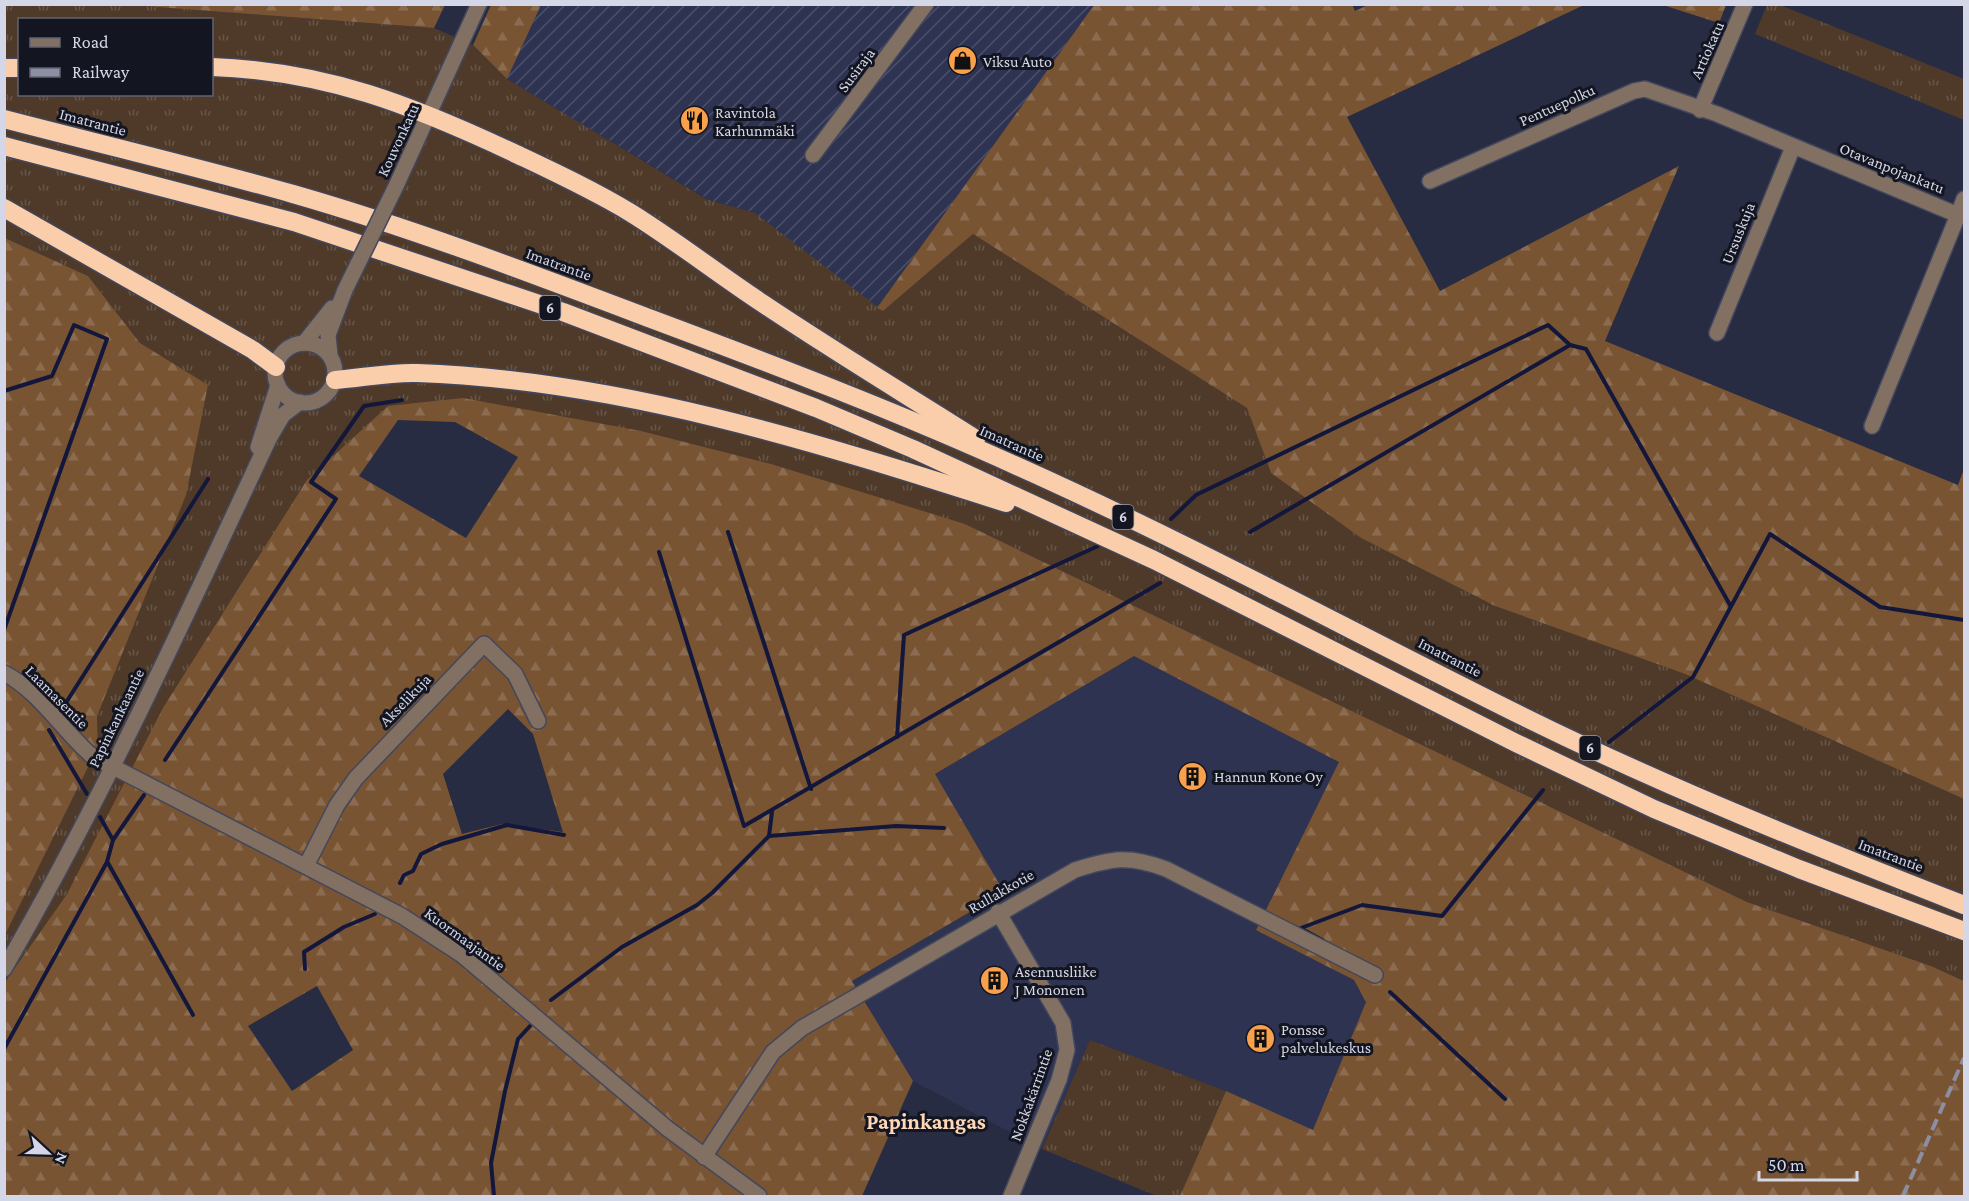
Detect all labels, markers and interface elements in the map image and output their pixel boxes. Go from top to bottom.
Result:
legend [18,18,213,96]
street label: Artiokatu [1687,18,1727,81]
text: Road [72,32,109,52]
street label: Susiraja [834,44,879,96]
shop icon: Viksu Auto [946,45,978,77]
place label: Viksu Auto [983,53,1052,70]
text: Railway [72,62,130,82]
street label: Pentuepolku [1517,81,1598,130]
street label: Kouvonkatu [374,101,422,179]
place label: Ravintola Karhunmäki [715,104,795,139]
street label: Imatrantie [58,105,128,139]
restaurant icon: Ravintola Karhunmäki [678,105,710,137]
street label: Otavanpojankatu [1837,139,1947,198]
street label: Ursuskuja [1718,199,1759,266]
street label: Imatrantie [524,244,594,284]
road number: 6 [540,296,560,320]
street label: Imatrantie [977,421,1047,465]
road number: 6 [1112,505,1134,529]
street label: Imatrantie [1416,634,1484,680]
street label: Laamasentie [22,662,92,732]
street label: Papinkankaantie [85,666,148,770]
street label: Akselikuja [376,670,435,730]
road number: 6 [1580,736,1600,760]
building icon: Hannun Kone Oy [1177,760,1209,792]
place label: Hannun Kone Oy [1214,768,1323,786]
street label: Imatrantie [1856,835,1926,875]
street label: Rullakkotie [965,865,1037,917]
street label: Kuormaajantie [421,904,508,975]
place label: Asennusliike J Mononen [1013,963,1097,999]
building icon: Asennusliike J Mononen [978,964,1010,996]
place label: Ponsse palvelukeskus [1281,1021,1371,1057]
building icon: Ponsse palvelukeskus [1244,1022,1276,1054]
street label: Nokkakärrintie [1006,1047,1056,1143]
district label: Papinkangas [866,1109,986,1134]
north arrow [18,1123,78,1183]
scale bar [1759,1144,1856,1182]
text: N [51,1150,71,1167]
text: 50 m [1768,1155,1805,1175]

